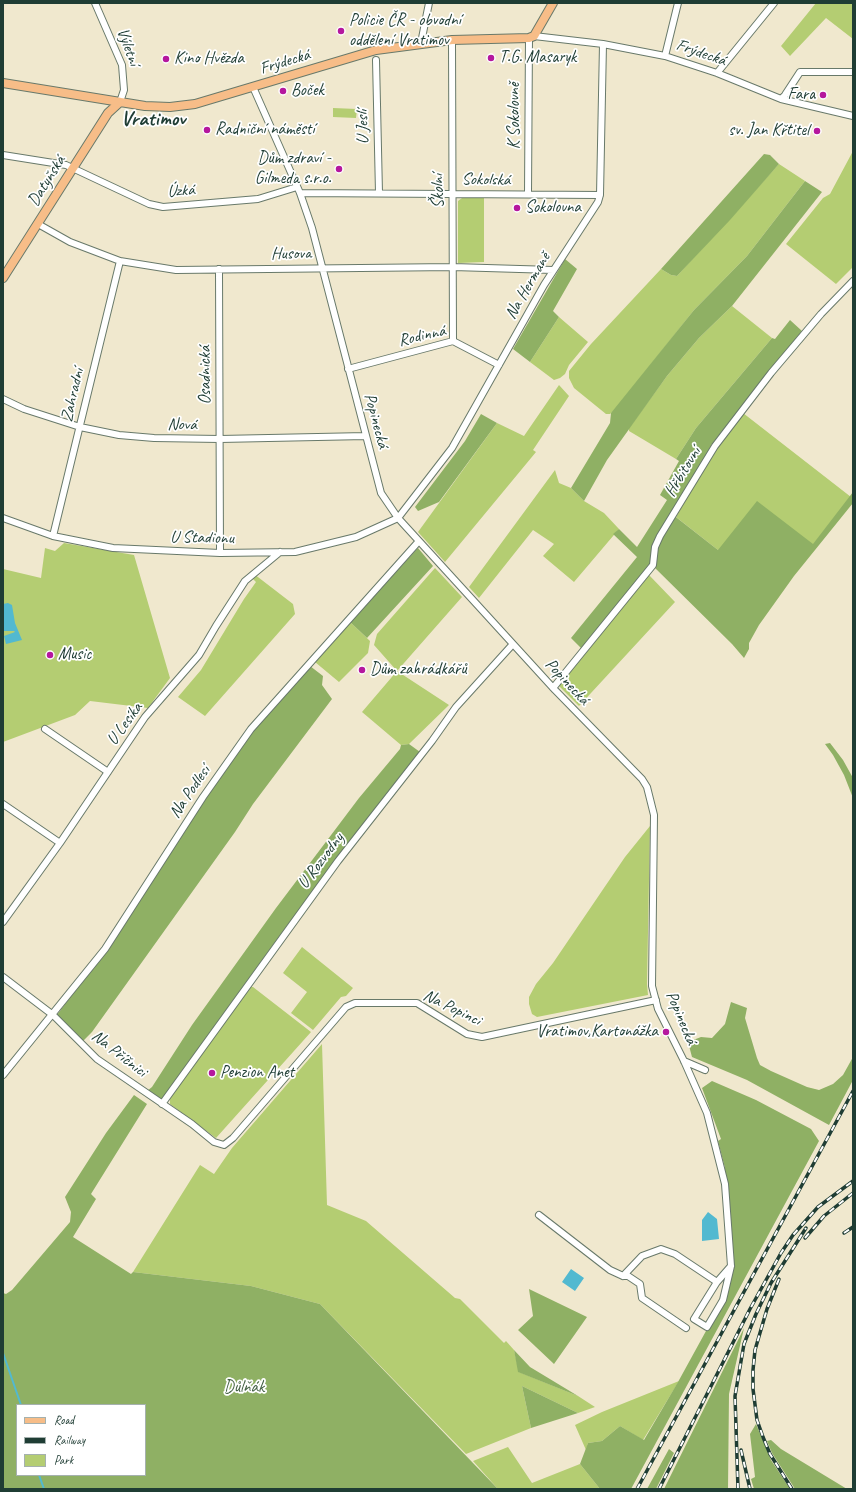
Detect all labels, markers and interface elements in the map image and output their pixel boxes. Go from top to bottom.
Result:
place label: Policie ČR - obvodní oddělení Vratimov [349,11,461,51]
street label: Výletní [112,25,144,69]
marker: Policie ČR - obvodní oddělení Vratimov [336,26,346,36]
street label: Frýdecká [673,35,729,71]
street label: Frýdecká [258,45,312,79]
place label: T.G. Masaryk [499,48,576,68]
place label: Kino Hvězda [174,49,244,69]
marker: T.G. Masaryk [486,53,496,63]
marker: Kino Hvězda [161,54,171,64]
place label: Boček [291,81,324,101]
street label: K Sokolovně [505,83,525,149]
place label: Fara [787,85,815,105]
marker: Boček [278,86,288,96]
marker: Fara [818,90,828,100]
district label: Vratimov [121,106,185,132]
street label: U Jeslí [352,109,374,145]
place label: Radniční náměstí [215,120,315,140]
place label: sv. Jan Křtitel [728,121,809,141]
marker: Radniční náměstí [202,125,212,135]
marker: sv. Jan Křtitel [812,126,822,136]
place label: Dům zdraví - Gilmeda s.r.o. [255,149,331,189]
street label: Datyňská [24,152,70,210]
marker: Dům zdraví - Gilmeda s.r.o. [334,164,344,174]
street label: Sokolská [462,169,510,191]
street label: Školní [429,174,449,208]
street label: Úzká [167,180,195,202]
place label: Sokolovna [525,198,581,218]
marker: Sokolovna [512,203,522,213]
street label: Husova [271,243,311,265]
street label: Na Hermaně [501,249,555,323]
street label: Rodinná [397,321,447,351]
street label: Osadnická [196,345,216,405]
street label: Zahradní [57,366,89,424]
street label: Popinecká [359,391,393,451]
street label: Nová [167,415,197,435]
street label: Hřbitovní [660,443,706,501]
street label: U Stadionu [170,527,234,549]
place label: Music [58,645,91,665]
marker: Music [45,650,55,660]
street label: Popinecká [540,655,594,709]
place label: Dům zahrádkářů [370,660,467,680]
marker: Dům zahrádkářů [357,665,367,675]
street label: U Lesíka [103,699,147,749]
street label: Na Podlesí [165,762,215,822]
street label: U Rozvodny [293,829,349,893]
street label: Na Popinci [420,985,484,1031]
street label: Popinecká [661,988,701,1048]
place label: Vratimov,Kartonážka [536,1022,658,1042]
street label: Na Příčnici [87,1026,151,1082]
marker: Vratimov,Kartonážka [661,1027,671,1037]
place label: Penzion Anet [220,1063,294,1083]
marker: Penzion Anet [207,1068,217,1078]
park label: Důlňák [224,1378,264,1398]
legend [16,1404,146,1476]
text: Road [54,1412,74,1428]
text: Railway [54,1432,85,1448]
text: Park [54,1452,73,1468]

